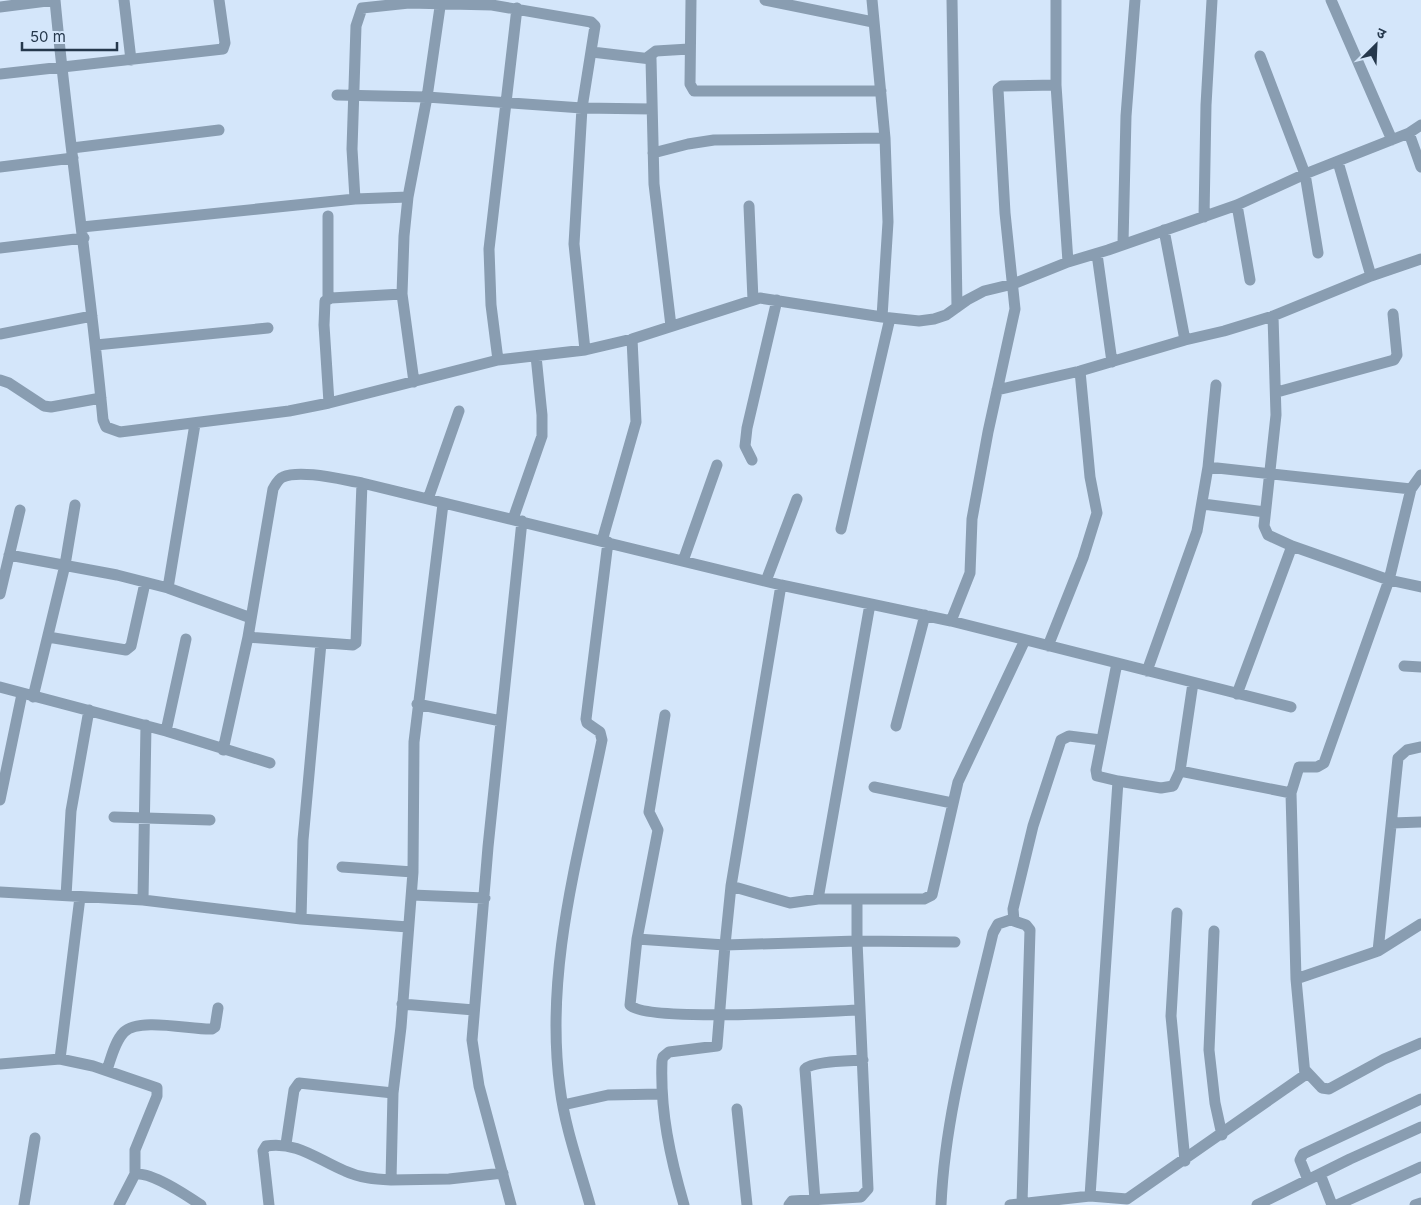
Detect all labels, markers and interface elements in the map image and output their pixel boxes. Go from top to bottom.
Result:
scale bar [22,20,118,52]
north arrow [1351,20,1401,70]
text: उ [1374,23,1389,42]
text: 50 m [30,27,66,46]

